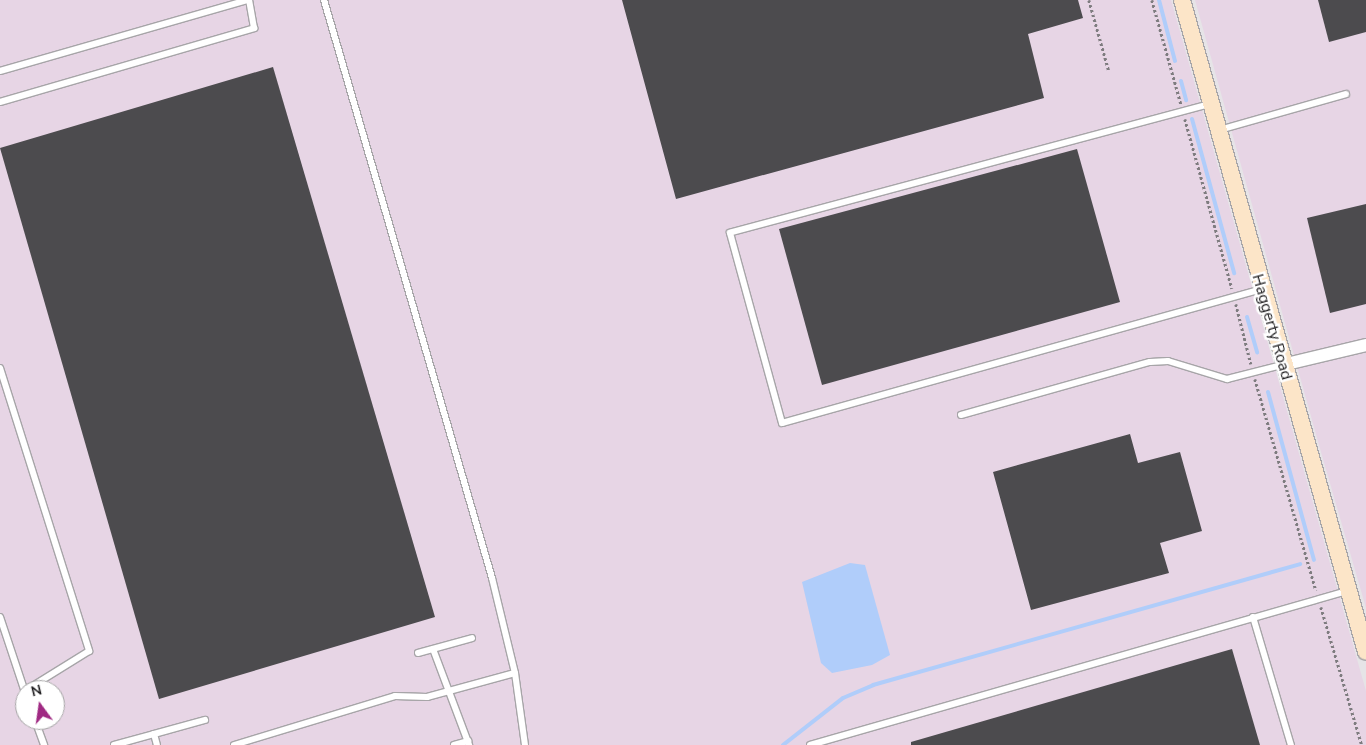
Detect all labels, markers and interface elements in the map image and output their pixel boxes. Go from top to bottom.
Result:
street label: Haggerty Road [1248,272,1296,382]
north arrow [15,680,65,730]
text: N [29,680,44,701]

